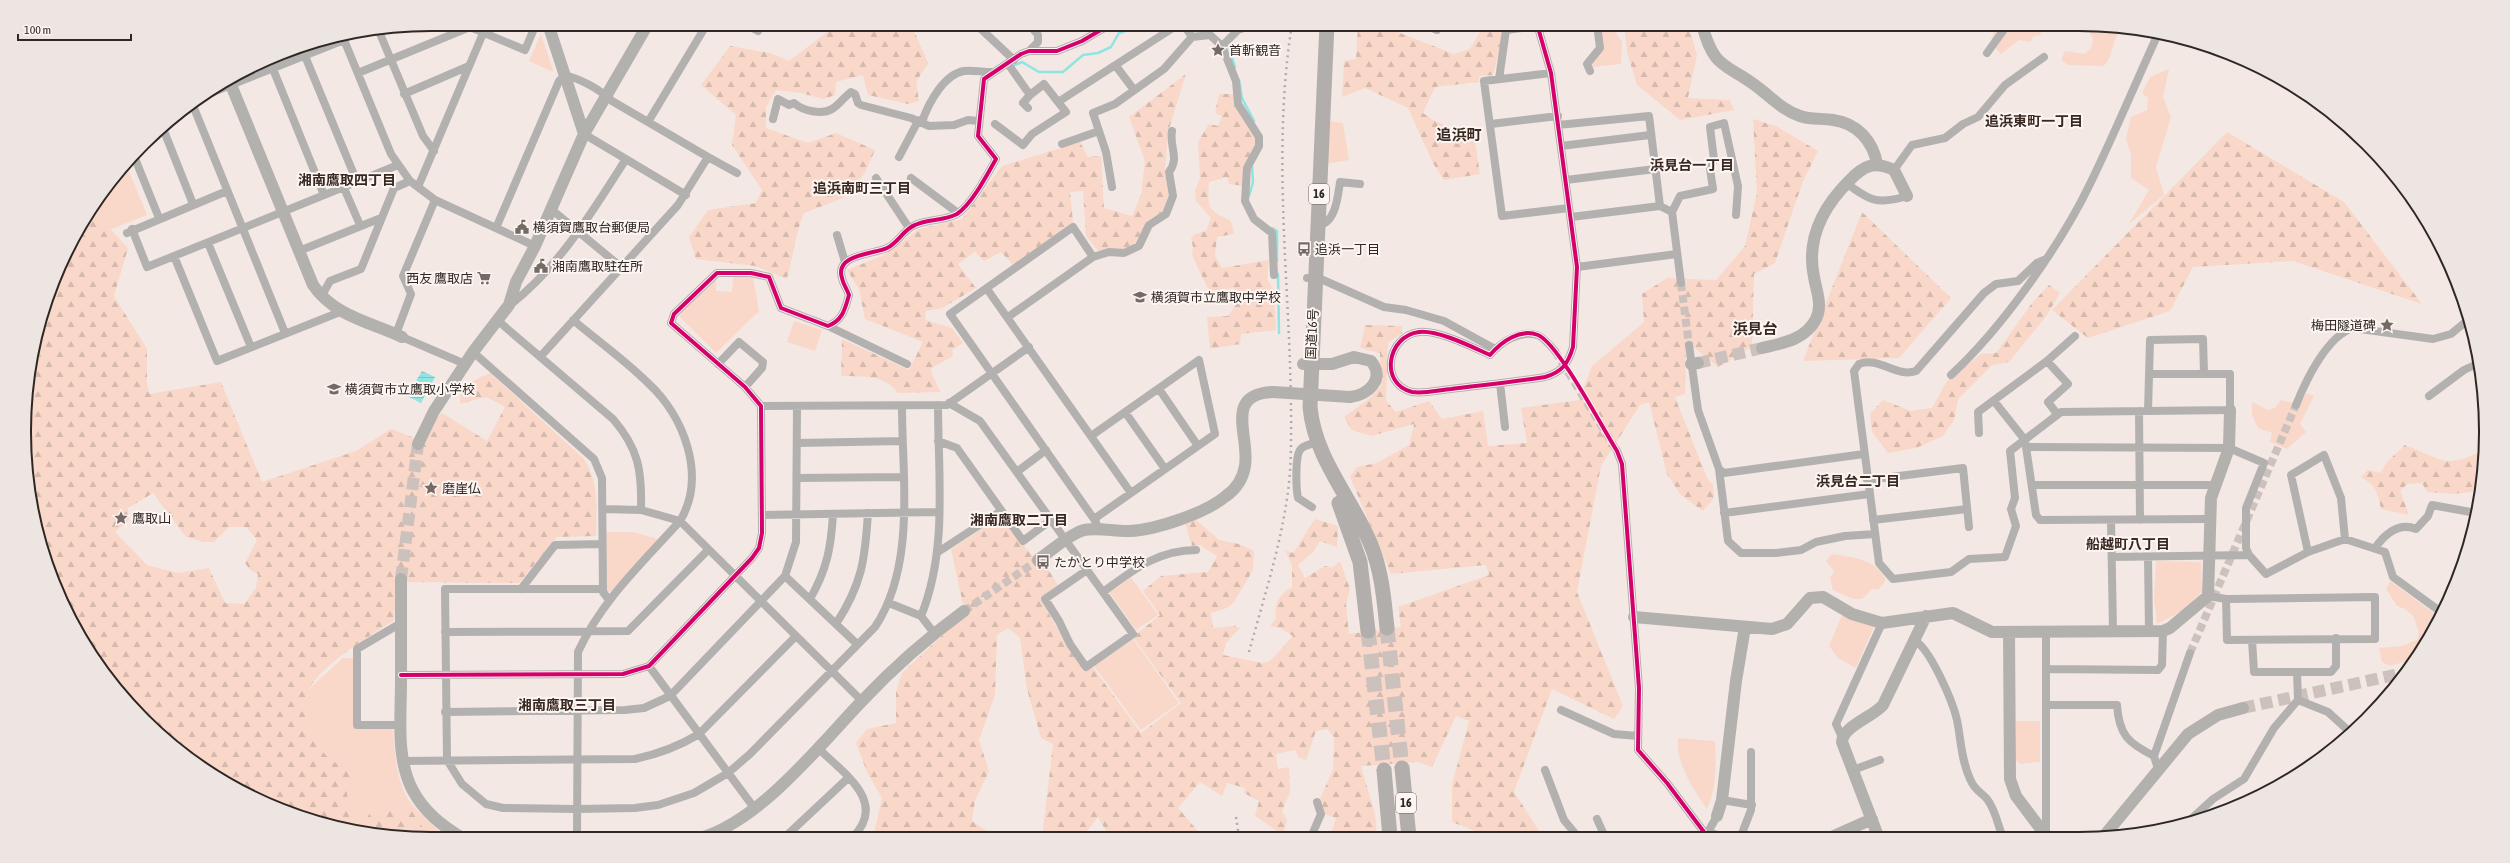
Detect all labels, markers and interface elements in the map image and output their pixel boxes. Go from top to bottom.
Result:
scale bar [18,16,131,42]
text: 100 m [24,23,51,37]
place icon: 首斬観音 [1210,42,1226,58]
place label: 首斬観音 [1229,43,1281,58]
district label: 追浜東町一丁目 [1985,113,2083,129]
district label: 追浜町 [1436,126,1482,143]
district label: 浜見台一丁目 [1650,157,1734,173]
district label: 湘南鷹取四丁目 [298,172,396,188]
district label: 追浜南町三丁目 [813,180,911,196]
road number: 16 [1309,184,1329,204]
public building icon: 横須賀鷹取台郵便局 [514,219,530,235]
place label: 横須賀鷹取台郵便局 [533,220,650,235]
bus stop icon: 追浜一丁目 [1296,241,1312,257]
place label: 追浜一丁目 [1315,242,1380,257]
public building icon: 湘南鷹取駐在所 [533,258,549,274]
place label: 湘南鷹取駐在所 [552,259,643,274]
supermarket icon: 西友 鷹取店 [476,270,492,286]
place label: 西友 鷹取店 [406,271,473,286]
school or university icon: 横須賀市立鷹取中学校 [1132,289,1148,305]
place label: 横須賀市立鷹取中学校 [1151,290,1281,305]
street label: 国道16号 [1303,308,1321,360]
place icon: 梅田隧道碑 [2379,317,2395,333]
place label: 梅田隧道碑 [2311,318,2376,333]
district label: 浜見台 [1732,320,1778,337]
school or university icon: 横須賀市立鷹取小学校 [326,381,342,397]
place label: 横須賀市立鷹取小学校 [345,382,475,397]
district label: 浜見台二丁目 [1816,473,1900,489]
place icon: 磨崖仏 [423,480,439,496]
place label: 磨崖仏 [442,481,481,496]
place icon: 鷹取山 [113,510,129,526]
place label: 鷹取山 [132,511,171,526]
district label: 湘南鷹取二丁目 [970,512,1068,528]
district label: 船越町八丁目 [2086,536,2170,552]
bus stop icon: たかとり中学校 [1035,554,1051,570]
place label: たかとり中学校 [1054,555,1145,570]
district label: 湘南鷹取三丁目 [518,697,616,713]
road number: 16 [1396,793,1416,813]

